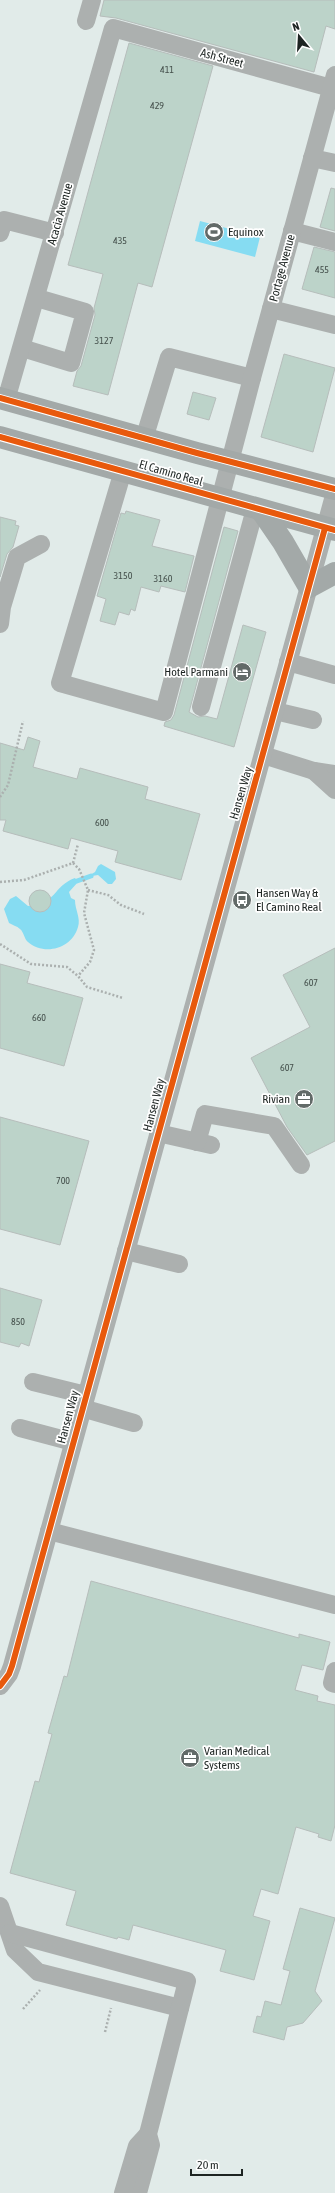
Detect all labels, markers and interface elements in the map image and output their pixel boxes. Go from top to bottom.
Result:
north arrow [279,16,319,56]
text: N [291,20,301,33]
street label: Ash Street [199,46,246,71]
house number: 411 [160,64,174,75]
house number: 429 [150,100,164,111]
street label: Acacia Avenue [45,182,75,246]
sports icon: Equinox [203,221,225,243]
place label: Equinox [228,225,264,239]
street label: Portage Avenue [266,233,298,303]
house number: 435 [113,235,127,246]
house number: 455 [315,264,329,275]
house number: 3127 [95,335,114,346]
street label: El Camino Real [138,457,205,489]
house number: 3150 [114,570,133,581]
house number: 3160 [154,573,173,584]
hotel icon: Hotel Parmani [231,661,253,683]
place label: Hotel Parmani [164,665,228,679]
street label: Hansen Way [227,765,255,821]
house number: 600 [95,817,109,828]
place label: Hansen Way & El Camino Real [256,886,322,914]
bus stop icon: Hansen Way & El Camino Real [231,889,253,911]
house number: 607 [304,977,318,988]
house number: 660 [32,1012,46,1023]
house number: 607 [280,1062,294,1073]
street label: Hansen Way [140,1077,168,1133]
office icon: Rivian [293,1088,315,1110]
place label: Rivian [262,1092,290,1106]
house number: 700 [56,1175,70,1186]
house number: 850 [11,1316,25,1327]
street label: Hansen Way [54,1389,82,1445]
place label: Varian Medical Systems [204,1744,270,1772]
office icon: Varian Medical Systems [179,1747,201,1769]
scale bar [191,2151,242,2177]
text: 20 m [197,2158,219,2172]

